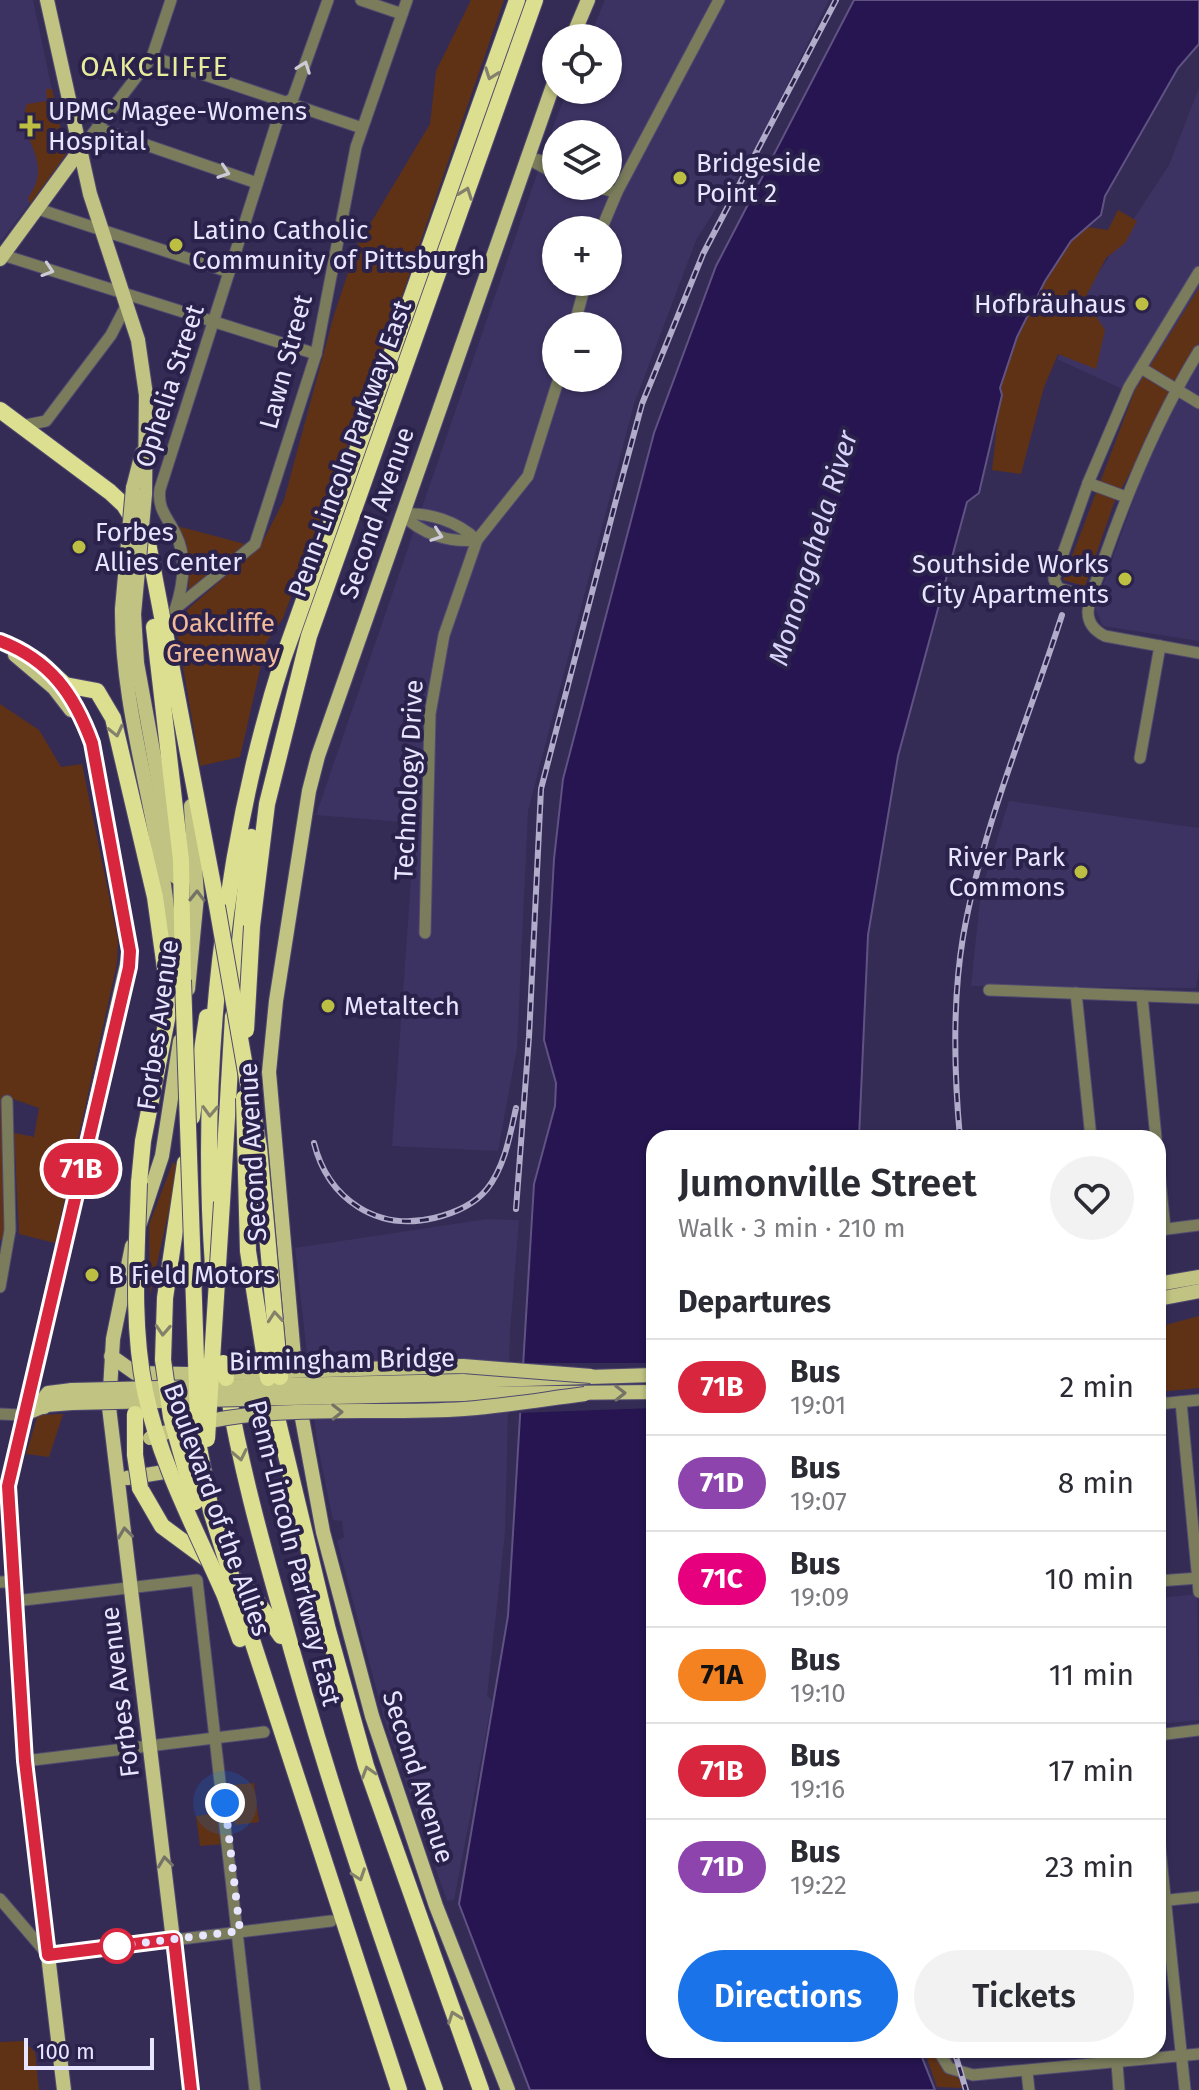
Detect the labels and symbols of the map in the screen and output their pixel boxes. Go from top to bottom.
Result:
district label: OAKCLIFFE [80,50,230,83]
one-way arrow [294,61,311,75]
one-way arrow [485,66,501,80]
place label: UPMC Magee-Womens Hospital [48,96,307,157]
marker: UPMC Magee-Womens Hospital [19,115,41,137]
place label: Bridgeside Point 2 [696,148,821,209]
one-way arrow [216,163,230,179]
marker: Bridgeside Point 2 [671,169,689,187]
one-way arrow [456,187,473,201]
place label: Latino Catholic Community of Pittsburgh [192,215,486,276]
marker: Latino Catholic Community of Pittsburgh [167,236,185,254]
one-way arrow [40,260,54,276]
place label: Hofbräuhaus [974,289,1126,320]
street label: Lawn Street [253,291,319,433]
marker: Hofbräuhaus [1133,295,1151,313]
street label: Penn-Lincoln Parkway East [282,296,418,602]
street label: Ophelia Street [129,300,211,471]
street label: Second Avenue [333,423,421,603]
water label: Monongahela River [762,425,865,669]
place label: Forbes Allies Center [95,517,242,578]
one-way arrow [429,525,443,541]
marker: Forbes Allies Center [70,538,88,556]
place label: Southside Works City Apartments [912,549,1109,610]
marker: Southside Works City Apartments [1116,570,1134,588]
park label: Oakcliffe Greenway [166,608,280,669]
street label: Technology Drive [388,679,430,881]
one-way arrow [107,723,124,737]
place label: River Park Commons [947,842,1066,903]
marker: River Park Commons [1072,863,1090,881]
one-way arrow [188,889,206,902]
street label: Forbes Avenue [131,938,185,1112]
place label: Metaltech [344,991,460,1022]
marker: Metaltech [319,997,337,1015]
street label: Second Avenue [233,1062,273,1242]
one-way arrow [201,1105,218,1118]
line badge: 71B [35,1143,127,1195]
place label: B Field Motors [108,1260,275,1291]
marker: B Field Motors [83,1266,101,1284]
one-way arrow [266,1310,283,1323]
one-way arrow [155,1324,172,1337]
street label: Birmingham Bridge [229,1343,455,1377]
street label: Boulevard of the Allies [157,1380,277,1640]
one-way arrow [614,1384,627,1402]
street label: Penn-Lincoln Parkway East [241,1397,347,1710]
one-way arrow [331,1403,344,1420]
one-way arrow [231,1447,248,1461]
one-way arrow [117,1526,134,1540]
street label: Forbes Avenue [94,1605,146,1779]
street label: Second Avenue [376,1687,460,1867]
one-way arrow [361,1765,377,1779]
your location [205,1783,245,1823]
one-way arrow [157,1855,174,1869]
one-way arrow [350,1868,366,1881]
unlabelled marker [100,1929,134,1963]
one-way arrow [447,2011,464,2025]
scale bar [24,2034,154,2070]

